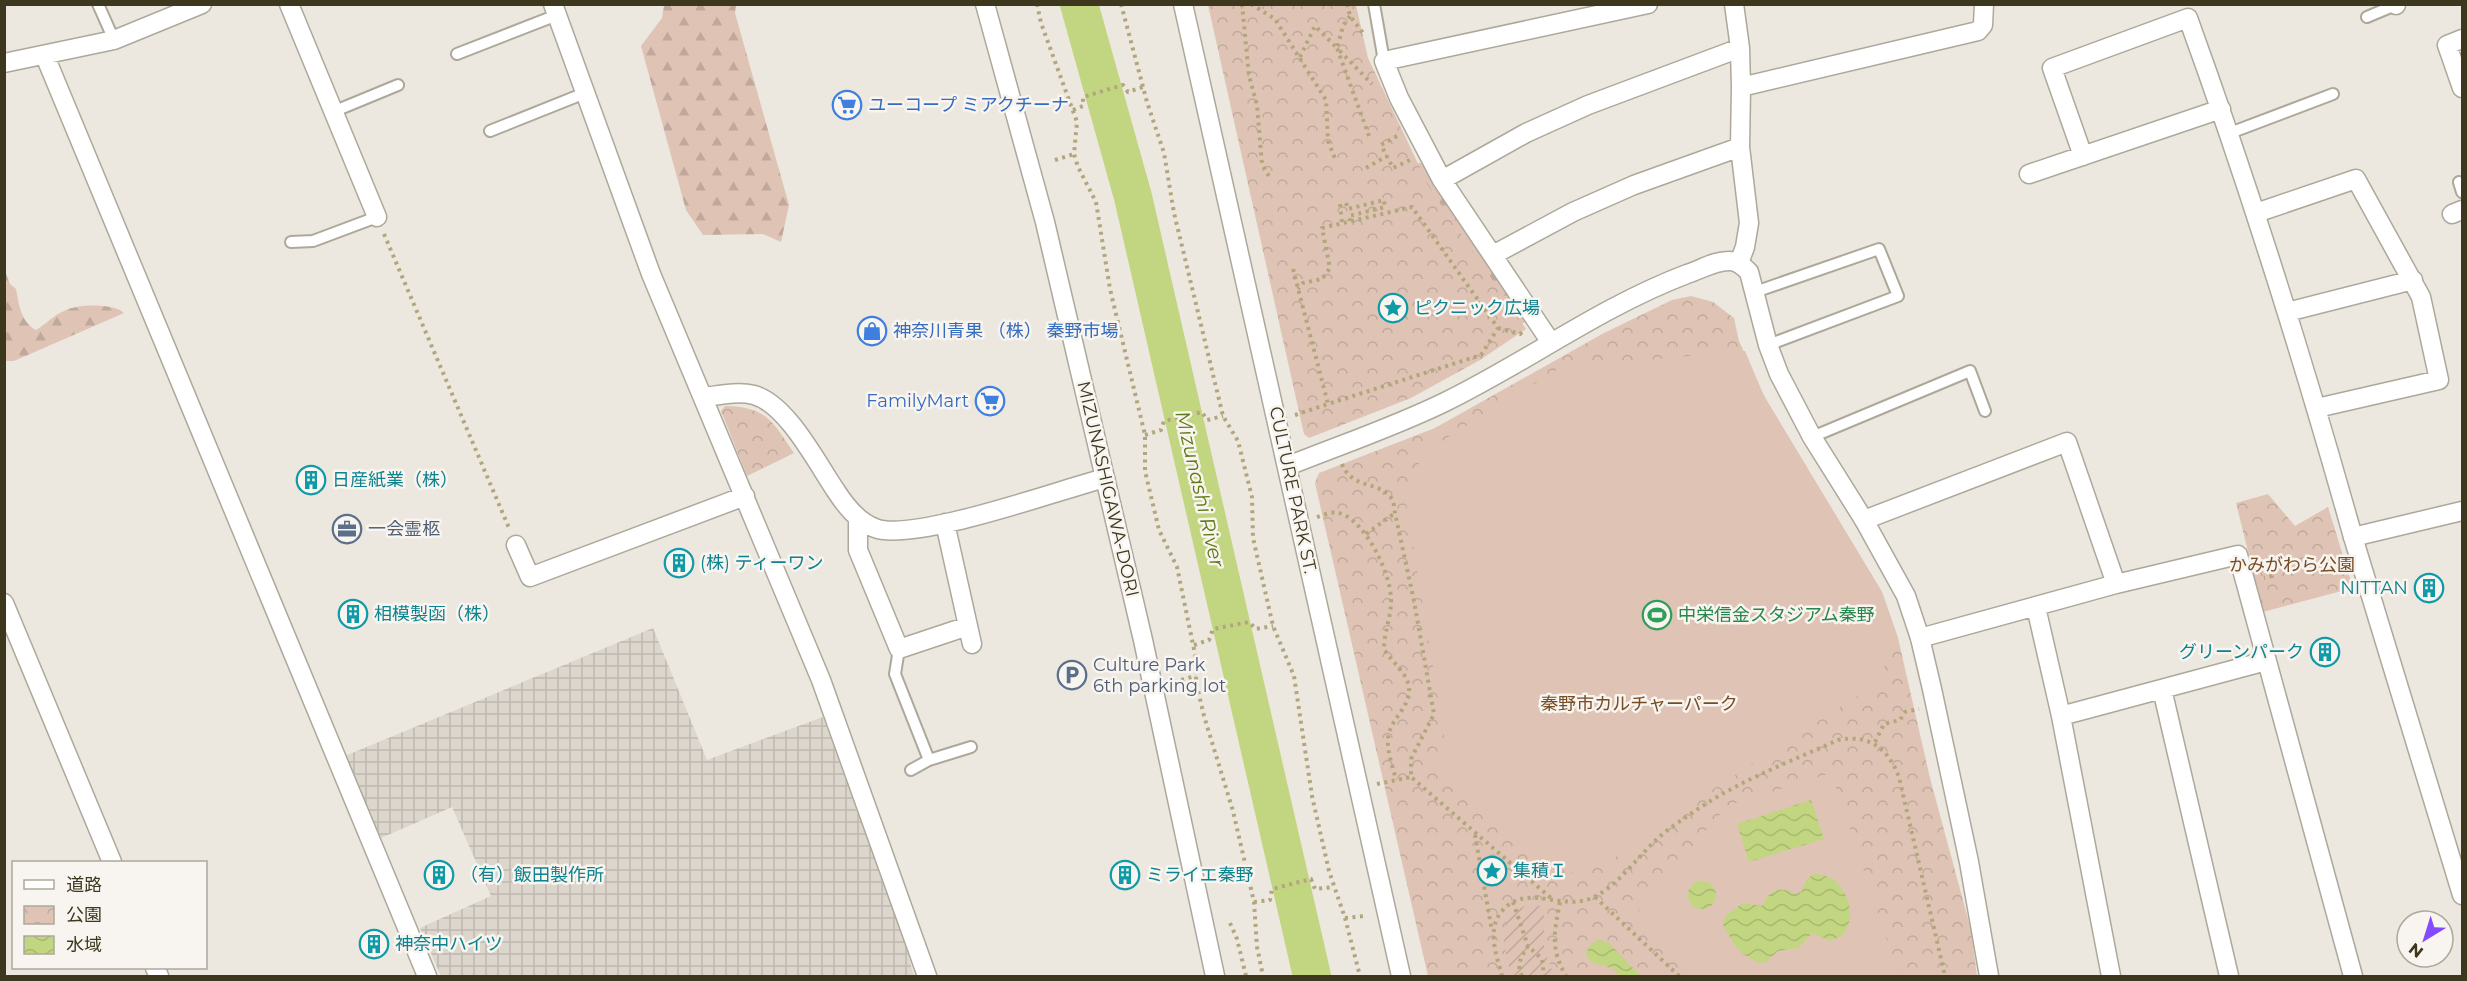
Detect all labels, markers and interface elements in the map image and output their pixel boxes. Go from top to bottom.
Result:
supermarket icon: ユーコープ ミアクチーナ [831,89,863,121]
place label: ユーコープ ミアクチーナ [868,94,1069,116]
place icon: ピクニック広場 [1377,292,1409,324]
place label: ピクニック広場 [1414,297,1540,319]
shop icon: 神奈川青果 （株） 秦野市場 [856,315,888,347]
place label: 神奈川青果 （株） 秦野市場 [893,320,1118,342]
street label: MIZUNASHIGAWA-DORI [1072,379,1144,599]
supermarket icon: FamilyMart [974,385,1006,417]
place label: FamilyMart [866,390,969,412]
street label: CULTURE PARK ST. [1265,404,1321,576]
water label: Mizunashi River [1170,409,1230,570]
building icon: 日産紙業（株） [295,464,327,496]
place label: 日産紙業（株） [332,469,458,491]
office icon: 一会霊柩 [331,513,363,545]
place label: 一会霊柩 [368,518,440,540]
building icon: (株) ティーワン [663,547,695,579]
place label: (株) ティーワン [700,552,823,574]
park label: かみがわら公園 [2229,554,2355,576]
building icon: NITTAN [2413,572,2445,604]
place label: NITTAN [2340,577,2408,599]
building icon: 相模製函（株） [337,598,369,630]
sports icon: 中栄信金スタジアム秦野 [1641,599,1673,631]
place label: 相模製函（株） [374,603,500,625]
place label: 中栄信金スタジアム秦野 [1678,604,1875,626]
building icon: グリーンパーク [2309,636,2341,668]
place label: グリーンパーク [2179,641,2304,663]
place label: Culture Park 6th parking lot [1093,654,1226,697]
parking icon: Culture Park 6th parking lot [1056,659,1088,691]
park label: 秦野市カルチャーパーク [1540,693,1738,715]
place icon: 集積Ｉ [1476,855,1508,887]
building icon: （有）飯田製作所 [423,859,455,891]
building icon: ミライエ秦野 [1109,859,1141,891]
place label: 集積Ｉ [1513,860,1567,882]
legend [12,861,207,969]
place label: （有）飯田製作所 [460,864,604,886]
place label: ミライエ秦野 [1146,864,1254,886]
text: 道路 [66,874,102,896]
text: 公園 [66,904,102,926]
north arrow [2395,909,2455,969]
building icon: 神奈中ハイツ [358,928,390,960]
place label: 神奈中ハイツ [395,933,503,955]
text: 水域 [66,934,102,956]
text: N [2405,939,2427,962]

